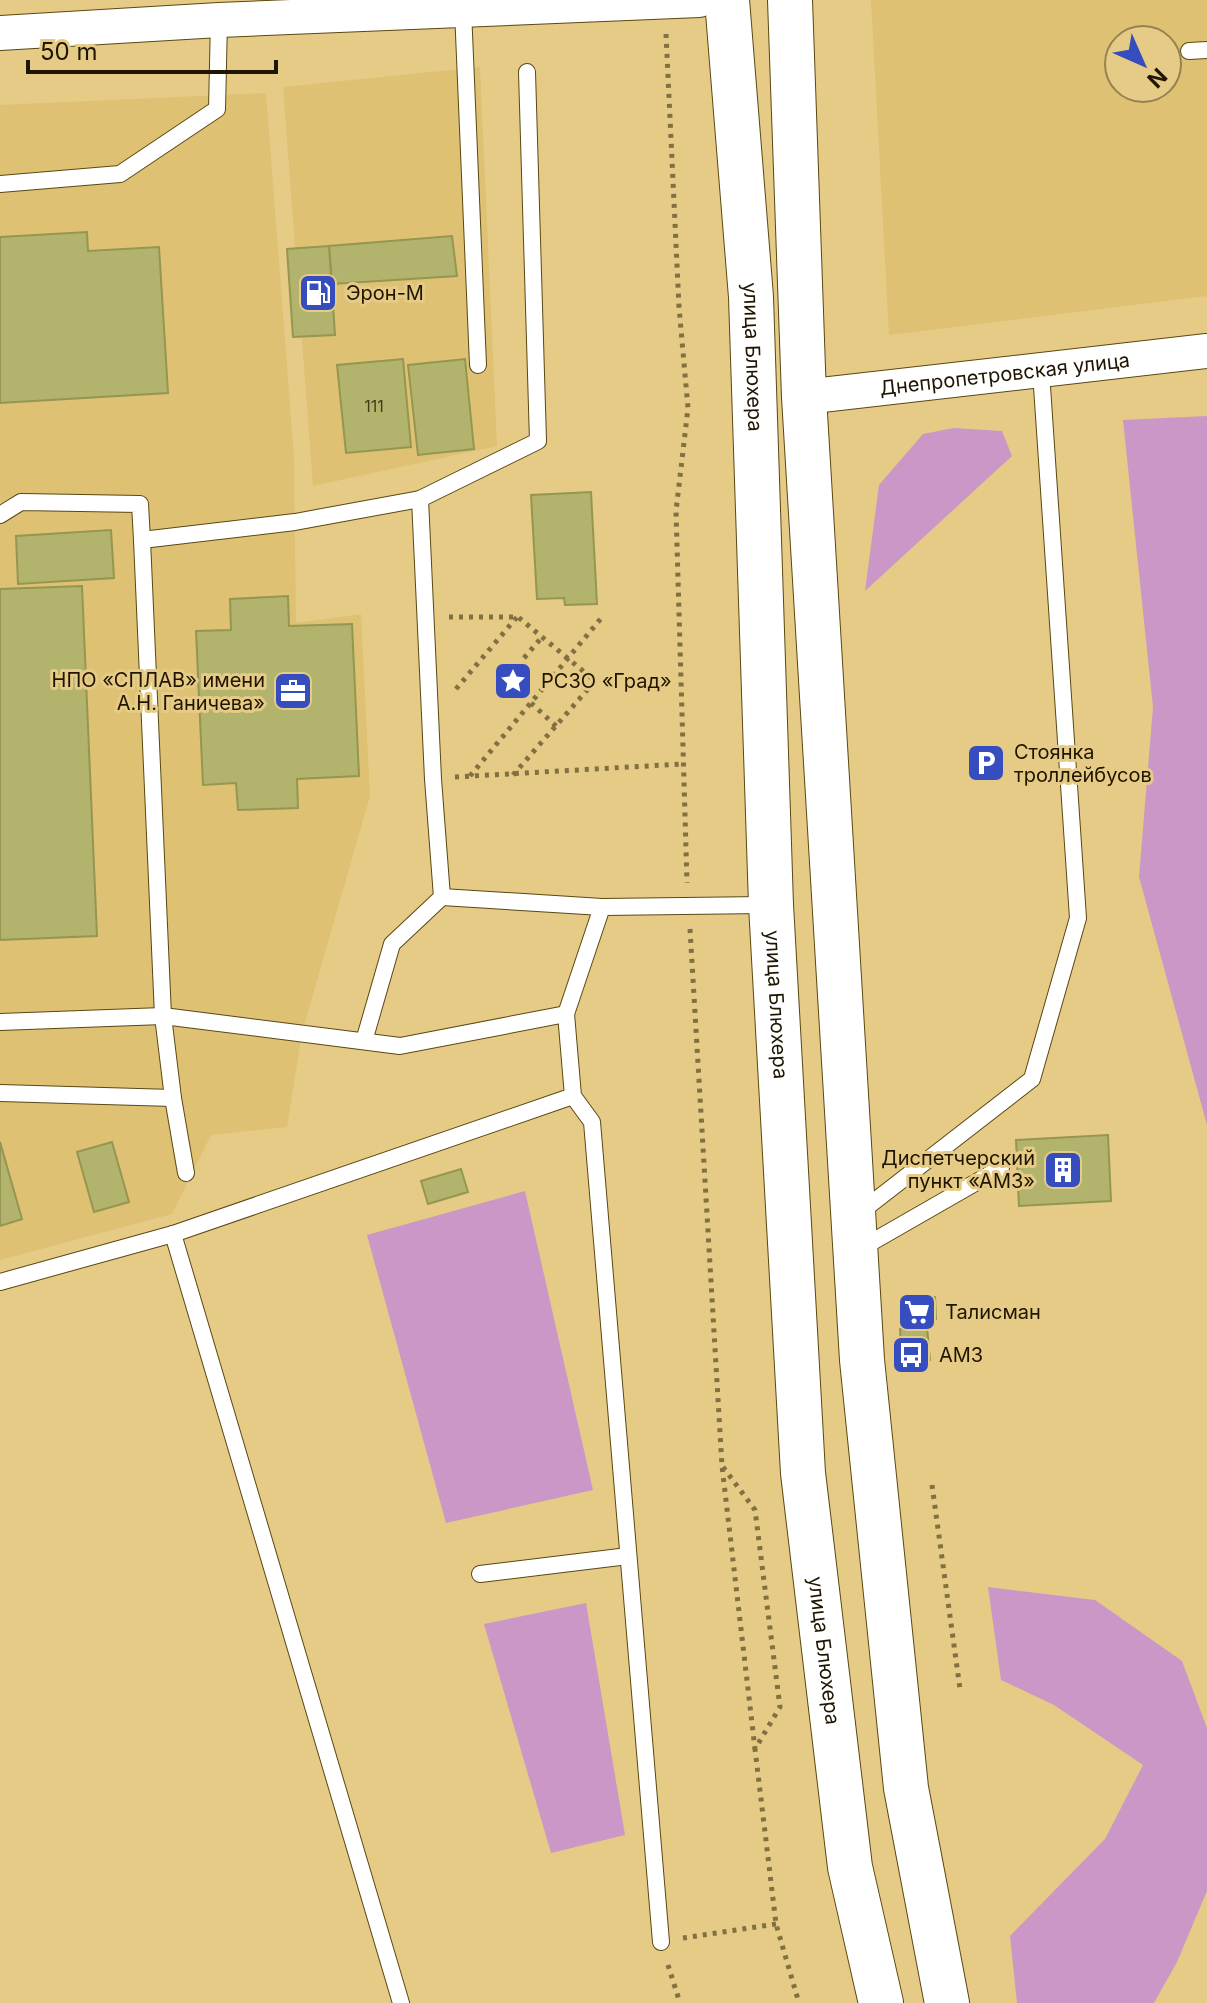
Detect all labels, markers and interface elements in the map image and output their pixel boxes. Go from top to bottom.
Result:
scale bar [28,24,276,74]
north arrow [1103,24,1183,104]
text: 50 m [40,37,98,66]
text: N [1142,63,1172,93]
fuel station icon: Эрон-М [297,272,339,314]
place label: Эрон-М [346,281,424,305]
street label: улица Блюхера [738,282,767,432]
street label: Днепропетровская улица [878,348,1131,400]
house number: 111 [364,396,384,416]
place icon: РСЗО «Град» [492,660,534,702]
place label: НПО «СПЛАВ» имени А.Н. Ганичева» [52,668,265,715]
place label: РСЗО «Град» [541,669,672,693]
office icon: НПО «СПЛАВ» имени А.Н. Ганичева» [272,670,314,712]
place label: Стоянка троллейбусов [1014,740,1152,787]
parking icon: Стоянка троллейбусов [965,742,1007,784]
street label: улица Блюхера [760,929,793,1080]
place label: Диспетчерский пункт «АМЗ» [881,1146,1035,1193]
building icon: Диспетчерский пункт «АМЗ» [1042,1149,1084,1191]
supermarket icon: Талисман [896,1291,938,1333]
place label: Талисман [945,1300,1041,1324]
bus stop icon: АМЗ [890,1334,932,1376]
place label: АМЗ [939,1343,983,1367]
street label: улица Блюхера [803,1575,845,1726]

